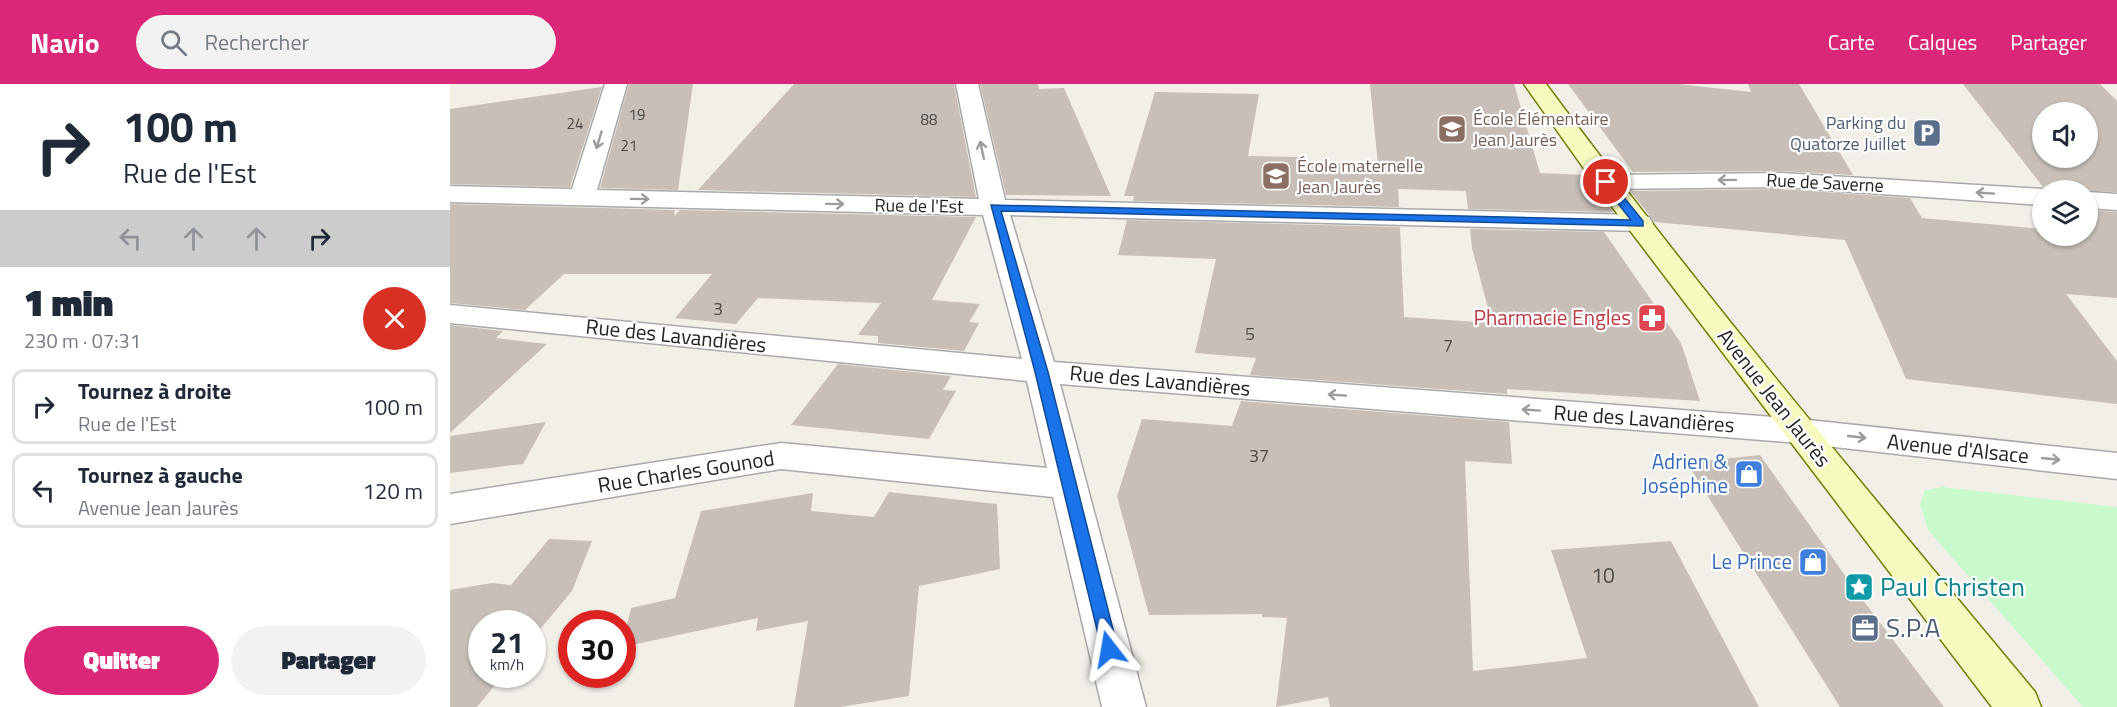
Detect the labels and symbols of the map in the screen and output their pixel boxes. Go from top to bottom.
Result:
house number: 19 [629,103,645,126]
place label: École Élémentaire Jean Jaurès [1473,105,1609,153]
house number: 88 [921,108,937,131]
place label: Parking du Quatorze Juillet [1790,109,1907,157]
house number: 24 [567,112,583,135]
school or university icon: École Élémentaire Jean Jaurès [1436,113,1468,145]
parking icon: Parking du Quatorze Juillet [1911,117,1943,149]
one-way arrow [593,130,604,149]
house number: 21 [621,134,637,157]
one-way arrow [976,141,987,160]
place label: École maternelle Jean Jaurès [1297,152,1423,200]
pin [1580,156,1631,207]
school or university icon: École maternelle Jean Jaurès [1260,160,1292,192]
street label: Rue de Saverne [1766,166,1884,199]
one-way arrow [1718,174,1738,186]
one-way arrow [1975,188,1995,199]
street label: Rue de l'Est [874,191,964,220]
one-way arrow [630,194,650,205]
one-way arrow [825,198,845,209]
house number: 3 [713,295,723,322]
place label: Pharmacie Engles [1474,301,1631,333]
pharmacy icon: Pharmacie Engles [1636,302,1668,334]
street label: Rue des Lavandières [584,310,768,360]
house number: 5 [1245,320,1255,347]
street label: Avenue Jean Jaurès [1710,321,1839,474]
house number: 7 [1443,332,1453,359]
street label: Rue des Lavandières [1068,356,1252,404]
one-way arrow [1327,389,1347,400]
street label: Rue des Lavandières [1553,396,1736,440]
one-way arrow [1522,404,1541,415]
street label: Avenue d'Alsace [1886,425,2030,471]
one-way arrow [1846,432,1866,443]
street label: Rue Charles Gounod [595,441,776,501]
house number: 37 [1249,442,1269,469]
place label: Adrien & Joséphine [1642,445,1729,501]
one-way arrow [2040,454,2060,465]
shop icon: Adrien & Joséphine [1733,458,1765,490]
place label: Le Prince [1712,545,1792,577]
shop icon: Le Prince [1797,546,1829,578]
house number: 10 [1591,559,1615,591]
place label: Paul Christen [1880,567,2025,606]
place icon: Paul Christen [1843,571,1875,603]
place label: S.P.A [1886,608,1940,647]
speed limit sign: 30 [558,610,636,688]
office icon: S.P.A [1849,612,1881,644]
position arrow [1077,617,1141,681]

